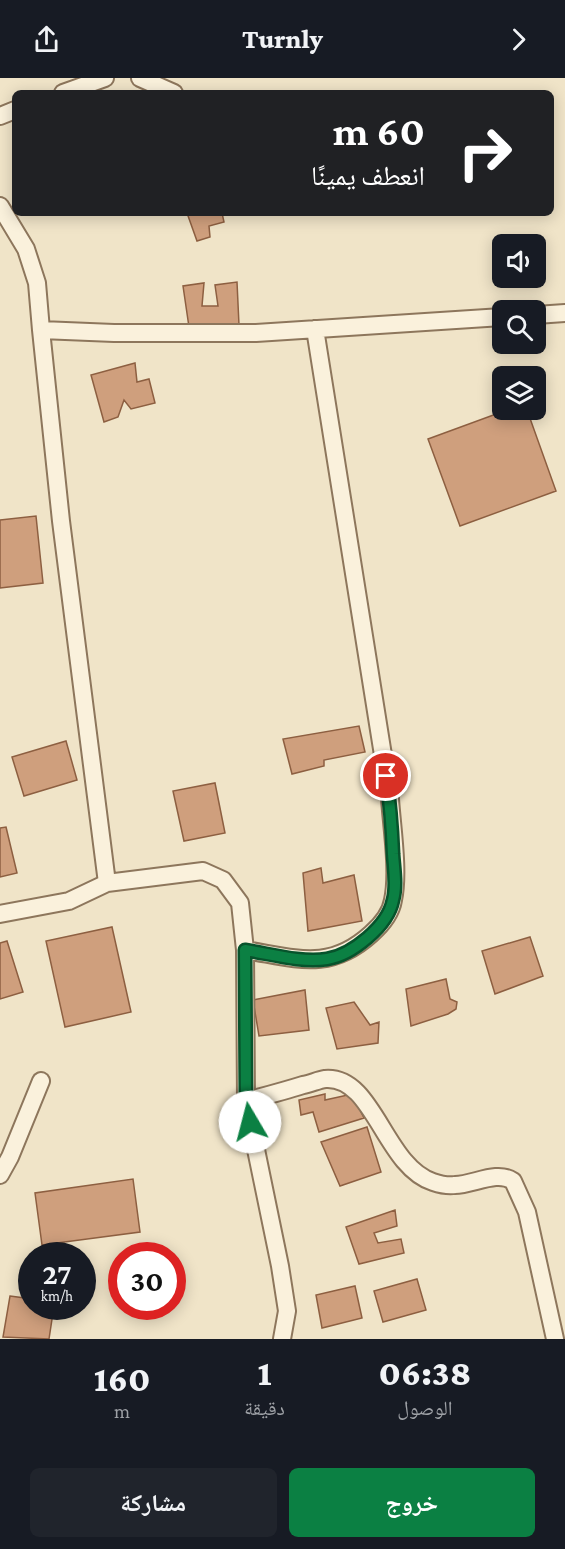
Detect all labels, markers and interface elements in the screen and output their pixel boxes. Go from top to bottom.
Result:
icon: share [30,23,63,56]
icon: forward [502,23,535,56]
text: Turnly [242,24,323,54]
text: 60 m [333,107,425,154]
icon: right [446,114,524,192]
text: انعطف يمينًا [311,161,425,191]
map controls [492,234,546,420]
button: sound [492,234,546,288]
button: search [492,300,546,354]
button: layers [492,366,546,420]
pin [360,750,411,801]
icon: arrive [369,759,402,792]
position arrow [218,1090,282,1154]
speed limit sign: 30 [108,1242,186,1320]
text: 27 [42,1257,72,1290]
text: km/h [41,1288,73,1304]
text: 1 [257,1353,272,1393]
text: 06:38 [379,1353,471,1393]
text: 160 [94,1359,150,1399]
text: دقيقة [244,1397,285,1419]
text: الوصول [397,1397,453,1419]
text: m [114,1400,130,1422]
button: مشاركة [30,1468,277,1537]
button: خروج [289,1468,535,1537]

